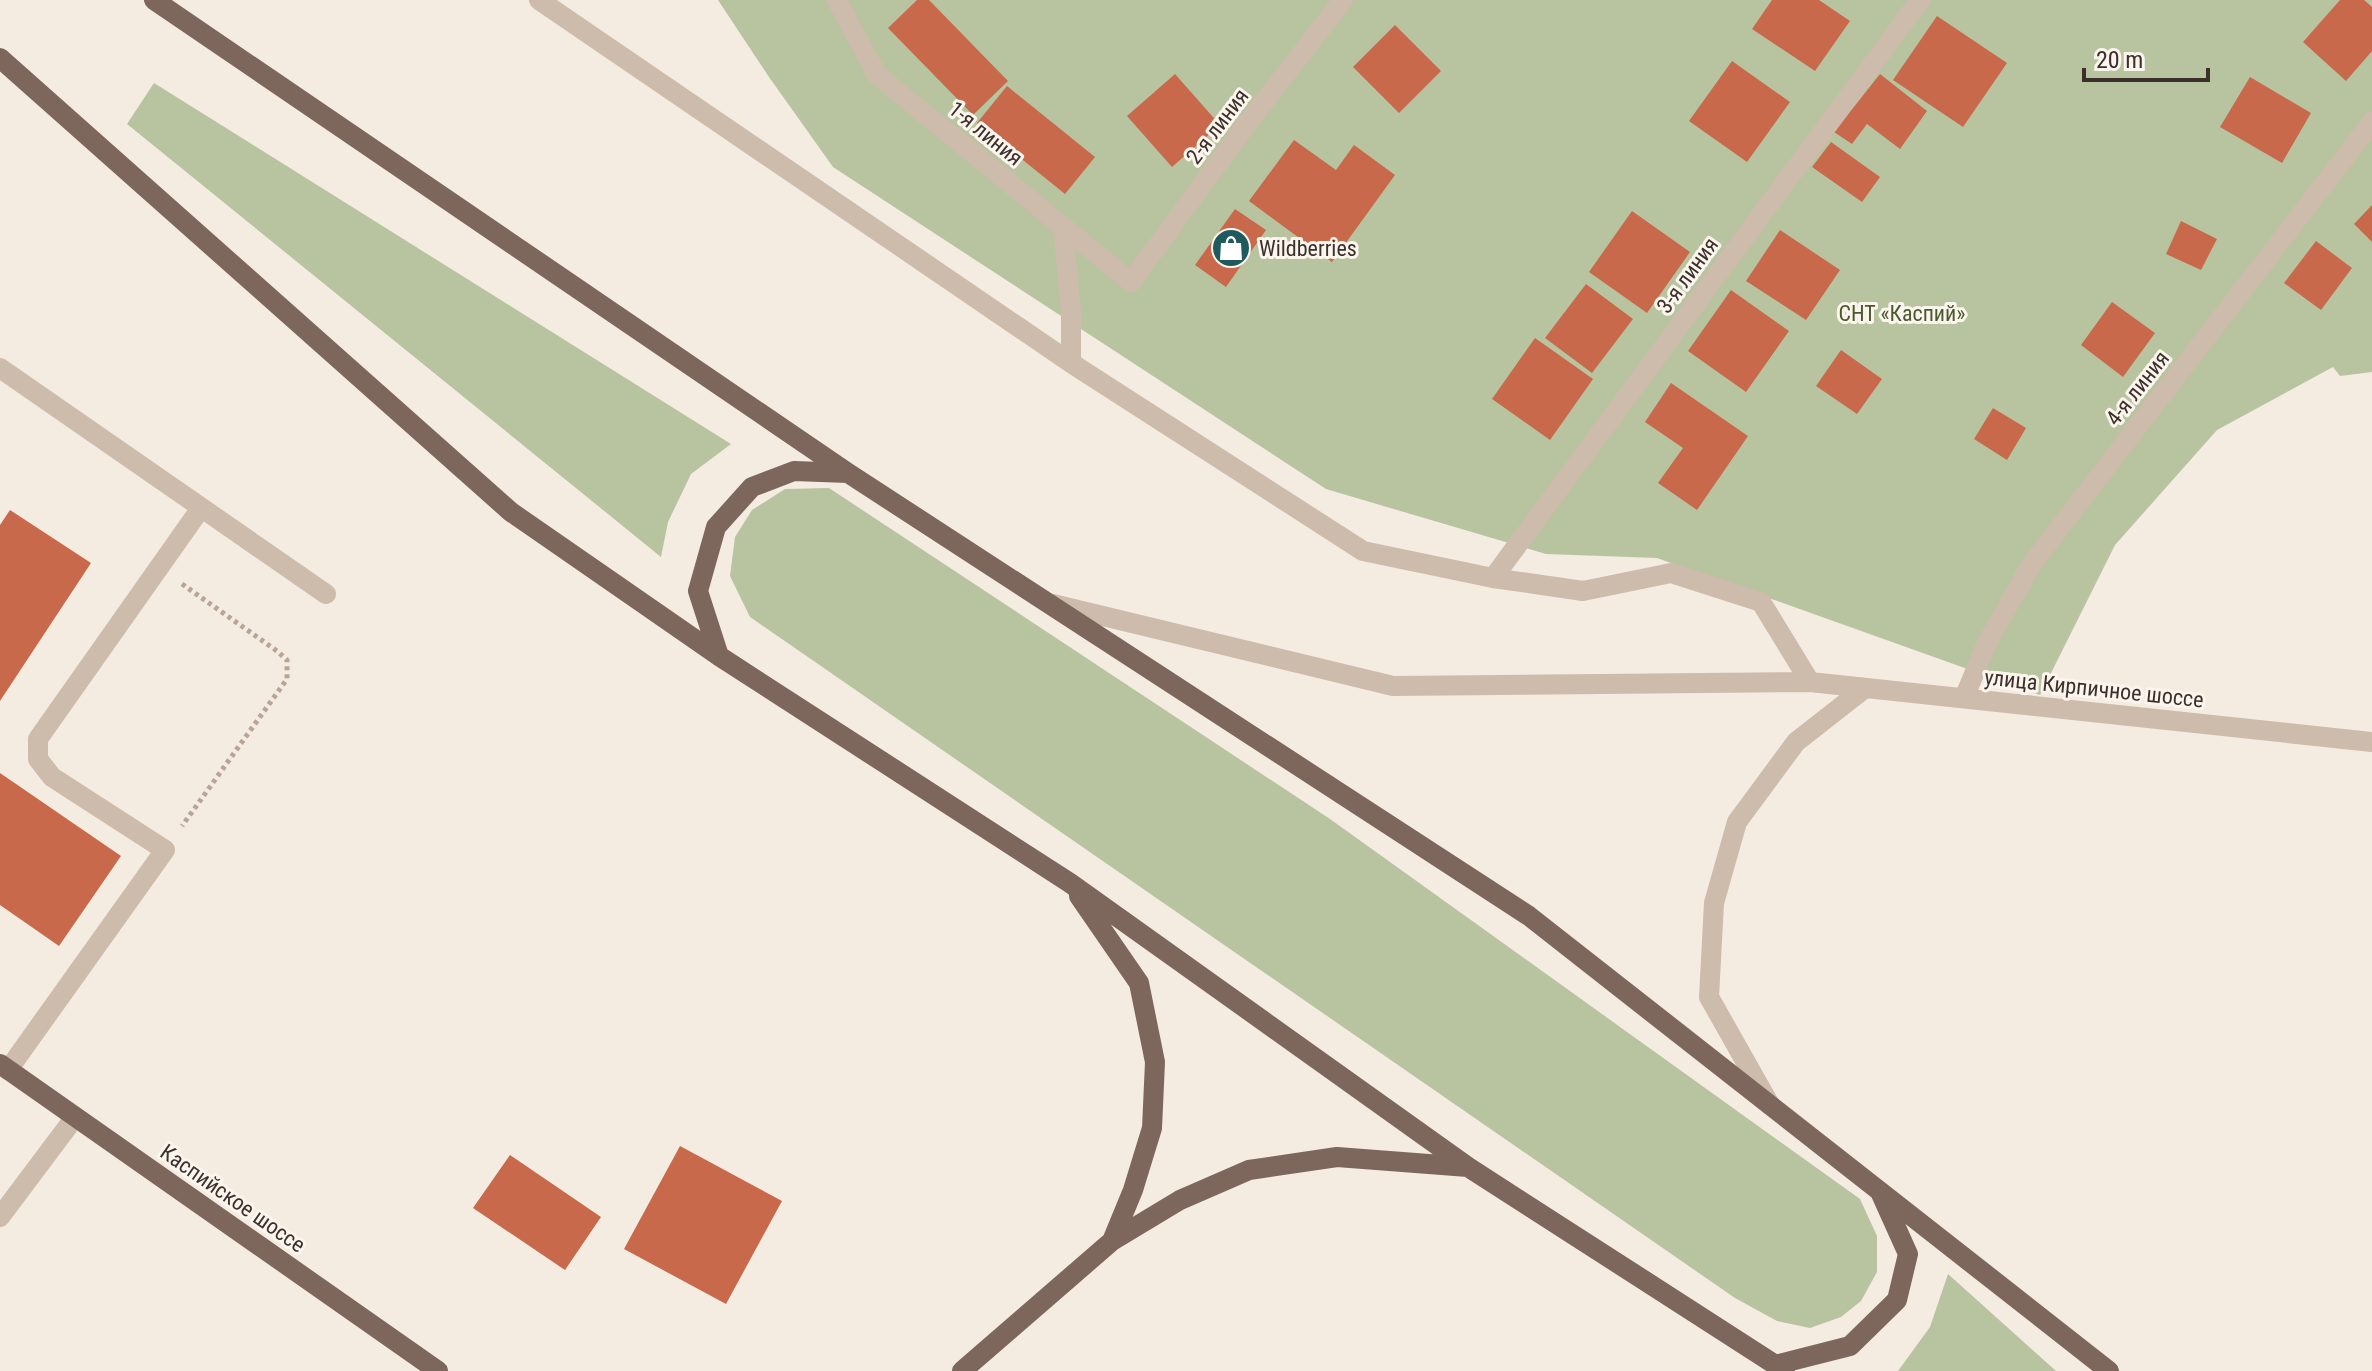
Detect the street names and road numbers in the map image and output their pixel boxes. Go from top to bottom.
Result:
street label: 2-я линия [1181,84,1254,169]
street label: 1-я линия [944,96,1028,171]
street label: 3-я линия [1652,233,1723,318]
street label: 4-я линия [2101,346,2174,430]
street label: улица Кирпичное шоссе [1983,665,2205,712]
street label: Каспийское шоссе [156,1139,310,1258]

